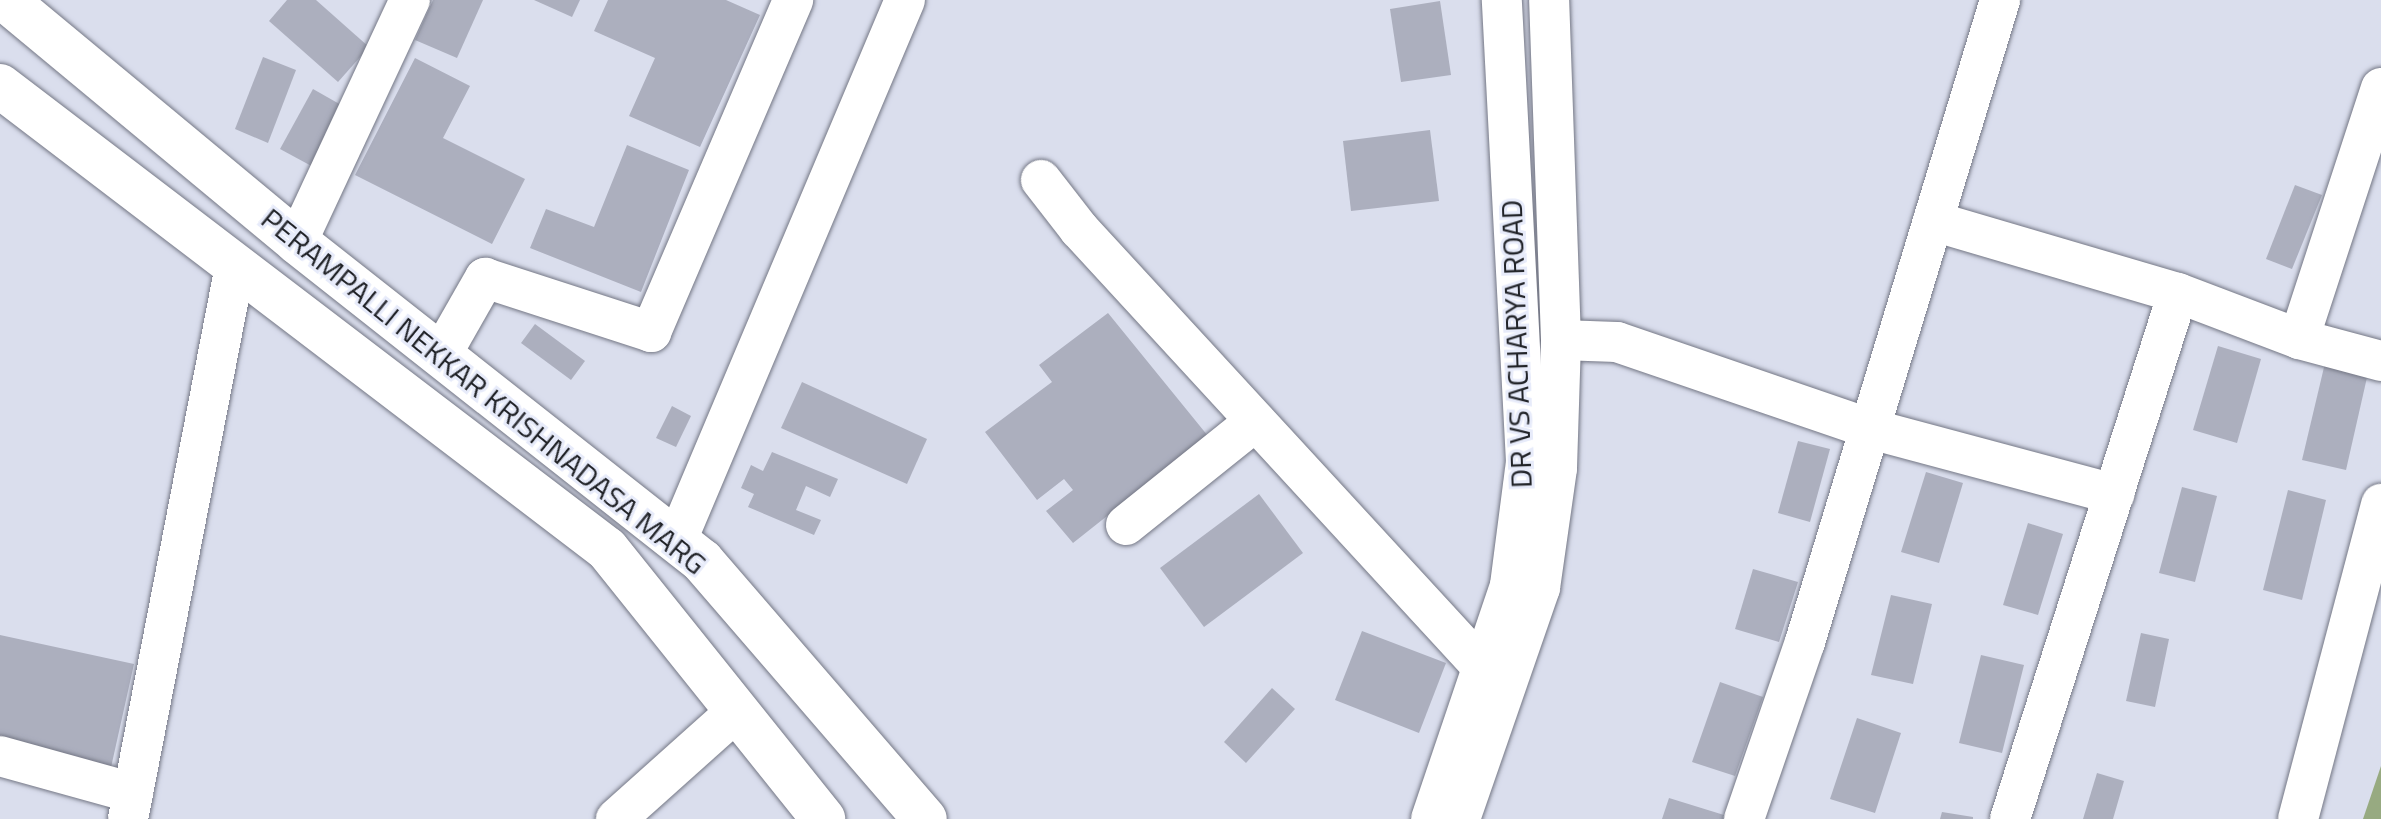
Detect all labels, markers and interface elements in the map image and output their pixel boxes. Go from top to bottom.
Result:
street label: DR VS ACHARYA ROAD [1493,199,1539,489]
street label: PERAMPALLI NEKKAR KRISHNADASA MARG [254,200,714,582]

